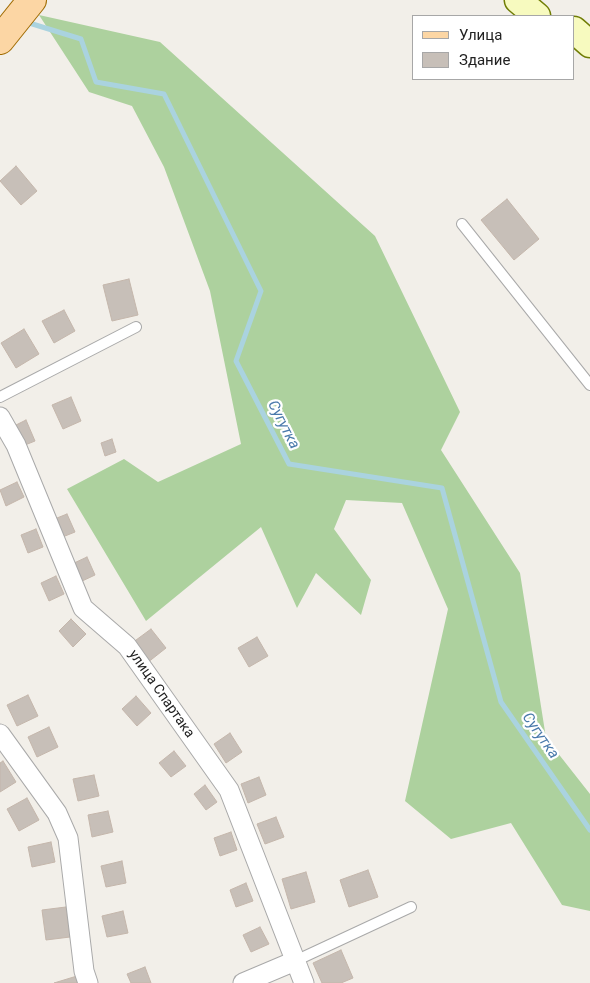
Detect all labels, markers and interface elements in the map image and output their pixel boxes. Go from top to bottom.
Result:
legend [412,15,575,80]
text: Улица [459,26,502,44]
text: Здание [459,51,510,69]
water label: Сугутка [263,398,303,452]
street label: улица Спартака [124,647,198,741]
water label: Сугутка [518,709,562,763]

